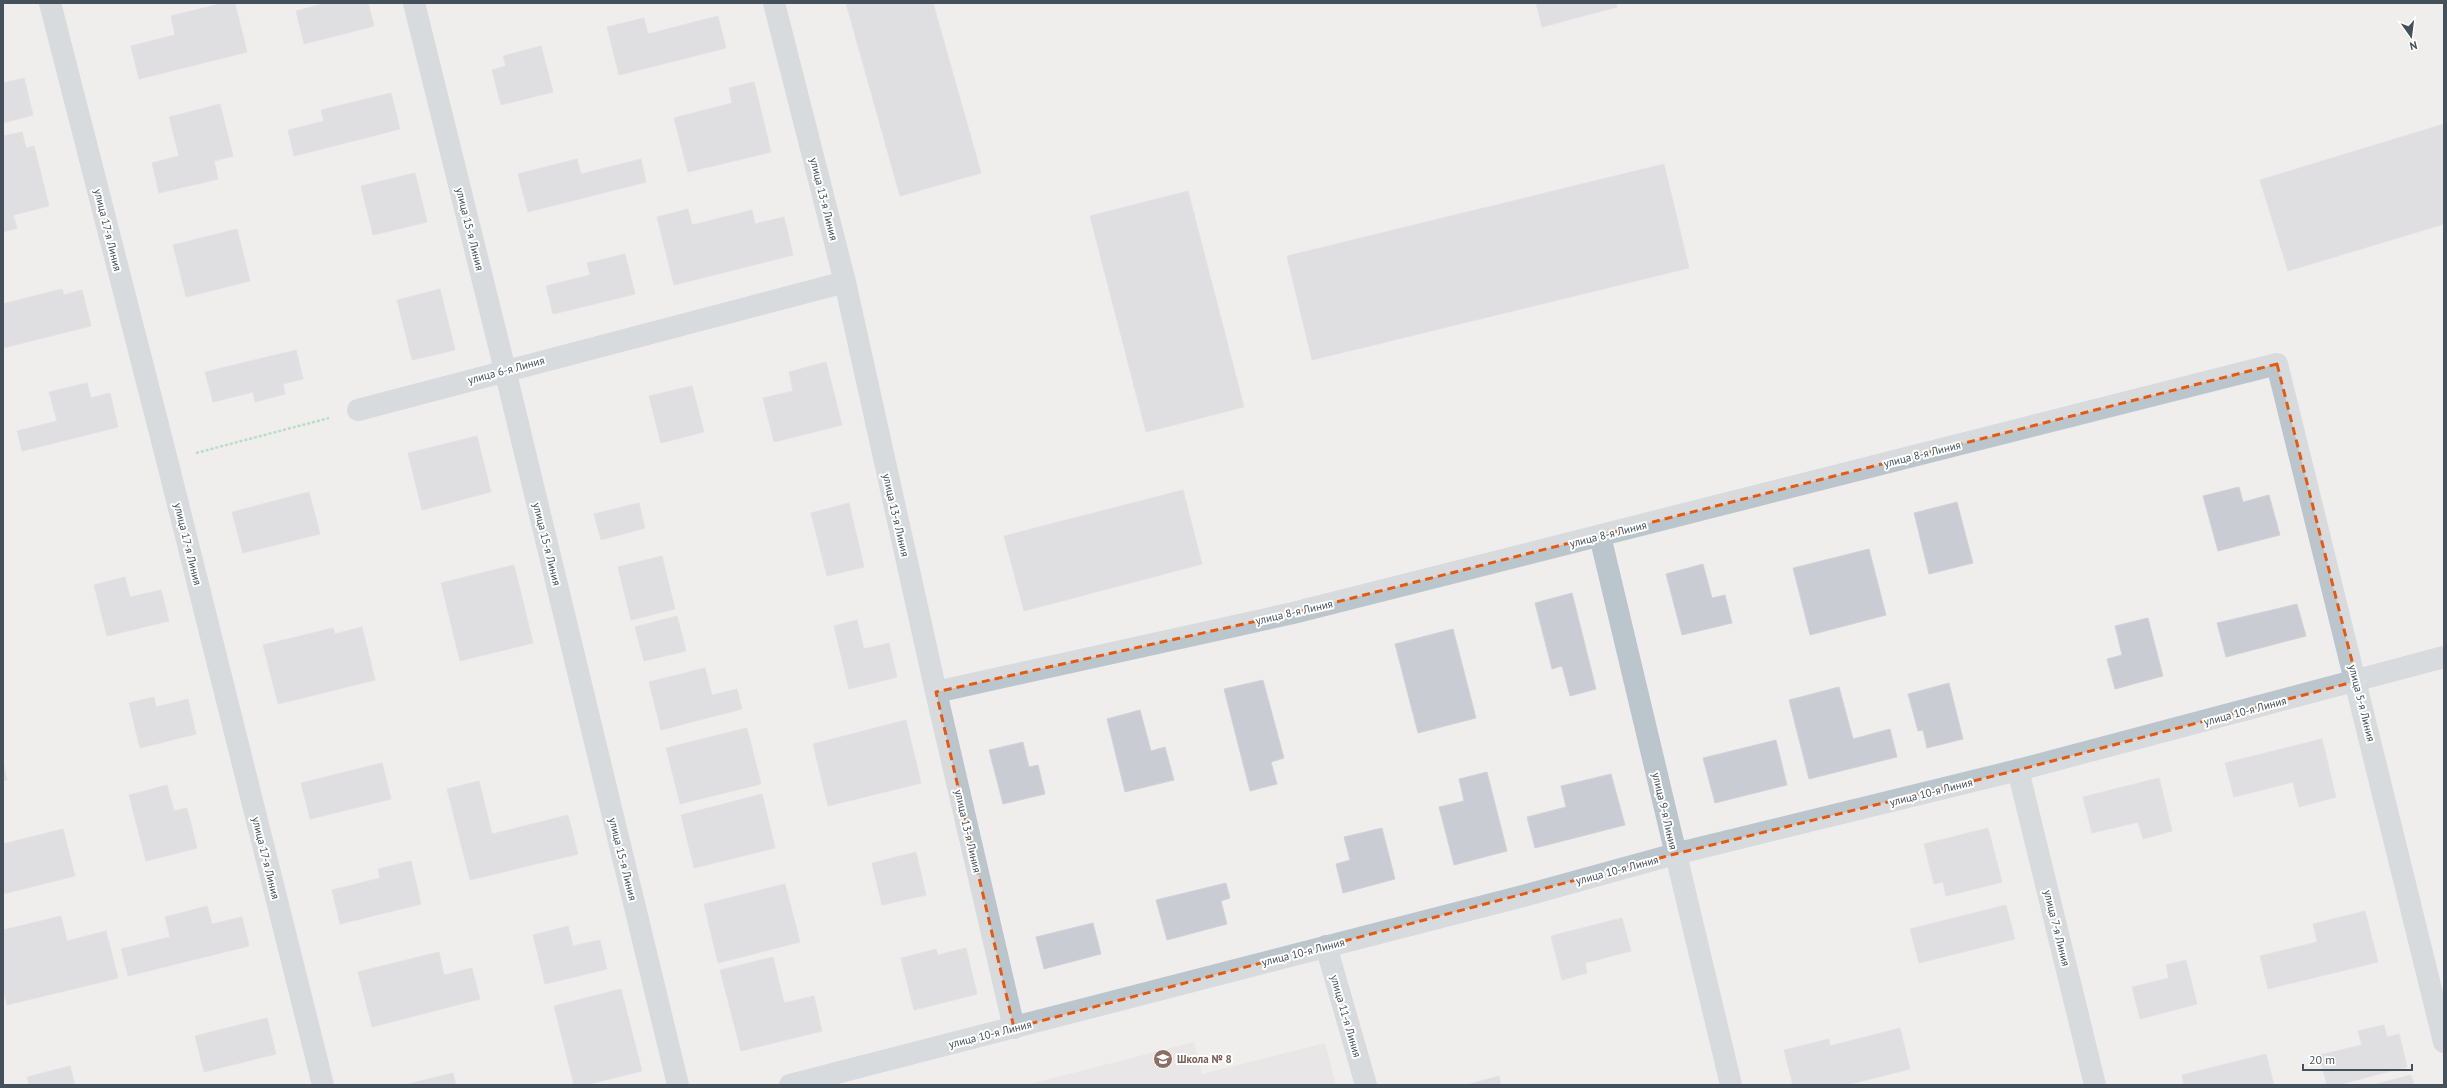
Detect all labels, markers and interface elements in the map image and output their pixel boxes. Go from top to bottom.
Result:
north arrow [2391,16,2431,56]
text: N [2408,38,2419,53]
street label: улица 13-я Линия [807,156,841,242]
street label: улица 15-я Линия [453,186,487,272]
street label: улица 17-я Линия [91,187,125,273]
street label: улица 6-я Линия [466,353,546,387]
street label: улица 8-я Линия [1882,438,1962,470]
street label: улица 13-я Линия [880,472,912,558]
street label: улица 17-я Линия [171,501,205,587]
street label: улица 15-я Линия [530,501,564,587]
street label: улица 8-я Линия [1568,518,1648,550]
street label: улица 8-я Линия [1254,596,1334,628]
street label: улица 5-я Линия [2346,663,2378,743]
street label: улица 10-я Линия [2202,693,2288,729]
street label: улица 9-я Линия [1649,771,1681,851]
street label: улица 10-я Линия [1888,775,1974,809]
street label: улица 13-я Линия [952,788,984,874]
street label: улица 17-я Линия [249,815,283,901]
street label: улица 15-я Линия [606,816,640,902]
street label: улица 10-я Линия [1574,852,1660,888]
street label: улица 7-я Линия [2041,888,2073,968]
street label: улица 10-я Линия [1260,935,1346,969]
street label: улица 11-я Линия [1328,973,1364,1059]
street label: улица 10-я Линия [947,1017,1033,1051]
scale bar [2303,1046,2412,1072]
school or university icon: Школа № 8 [1152,1048,1174,1070]
place label: Школа № 8 [1177,1052,1232,1066]
text: 20 m [2309,1052,2335,1067]

